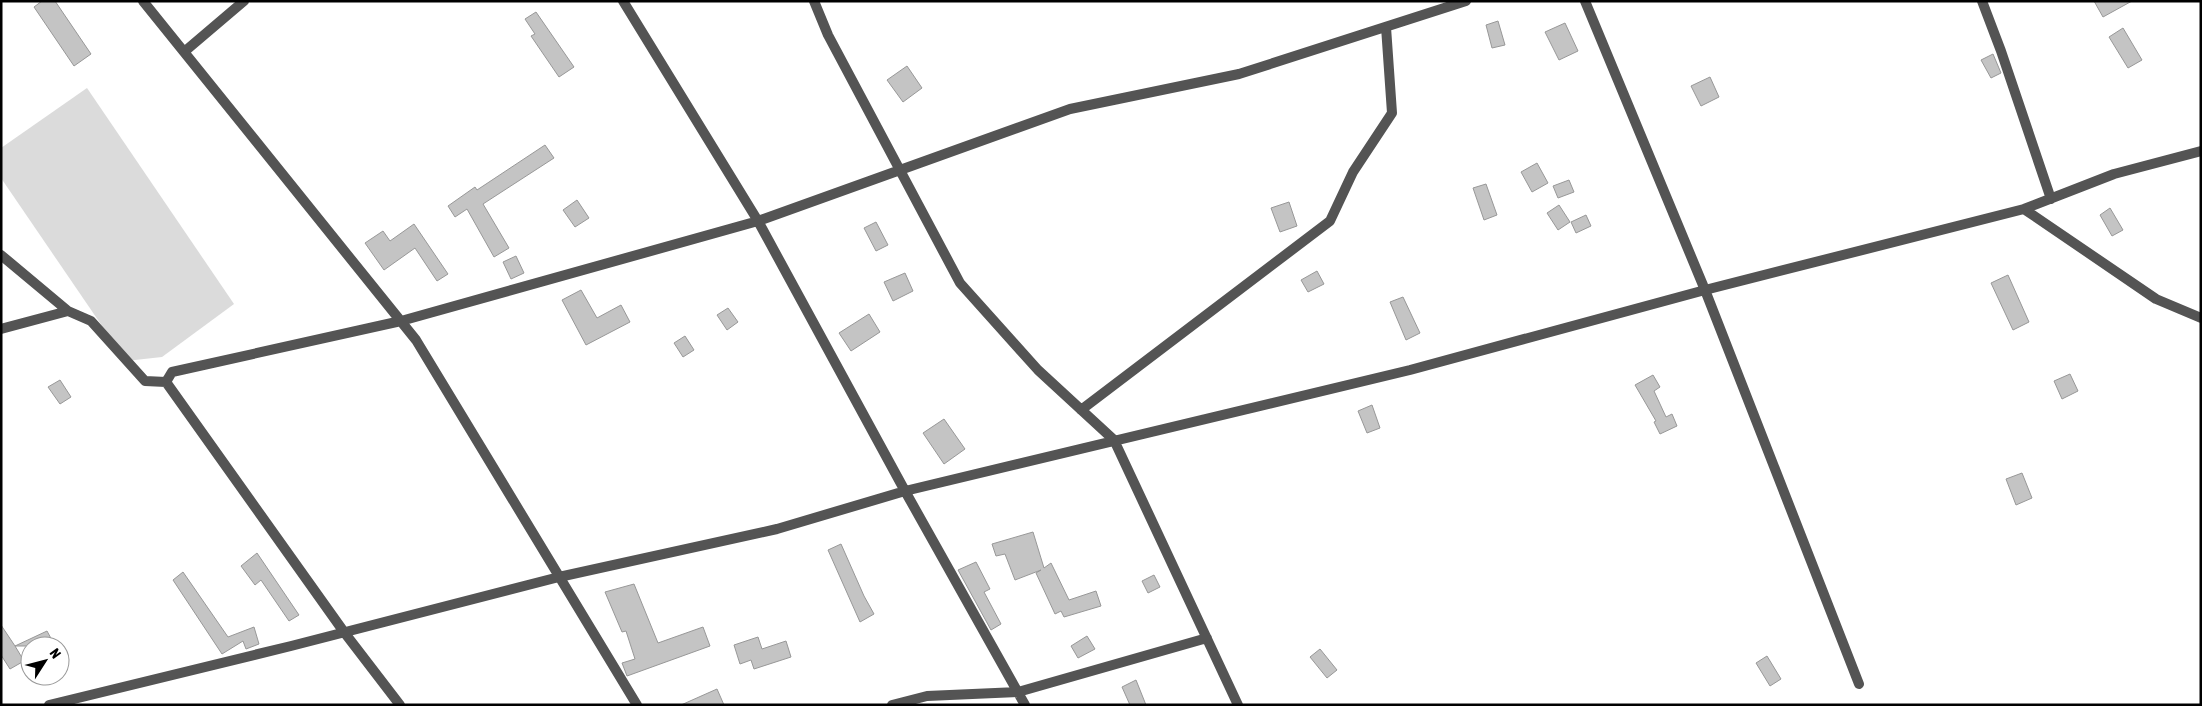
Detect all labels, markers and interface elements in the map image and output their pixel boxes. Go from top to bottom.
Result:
north arrow [20,636,70,686]
text: N [47,645,64,661]

